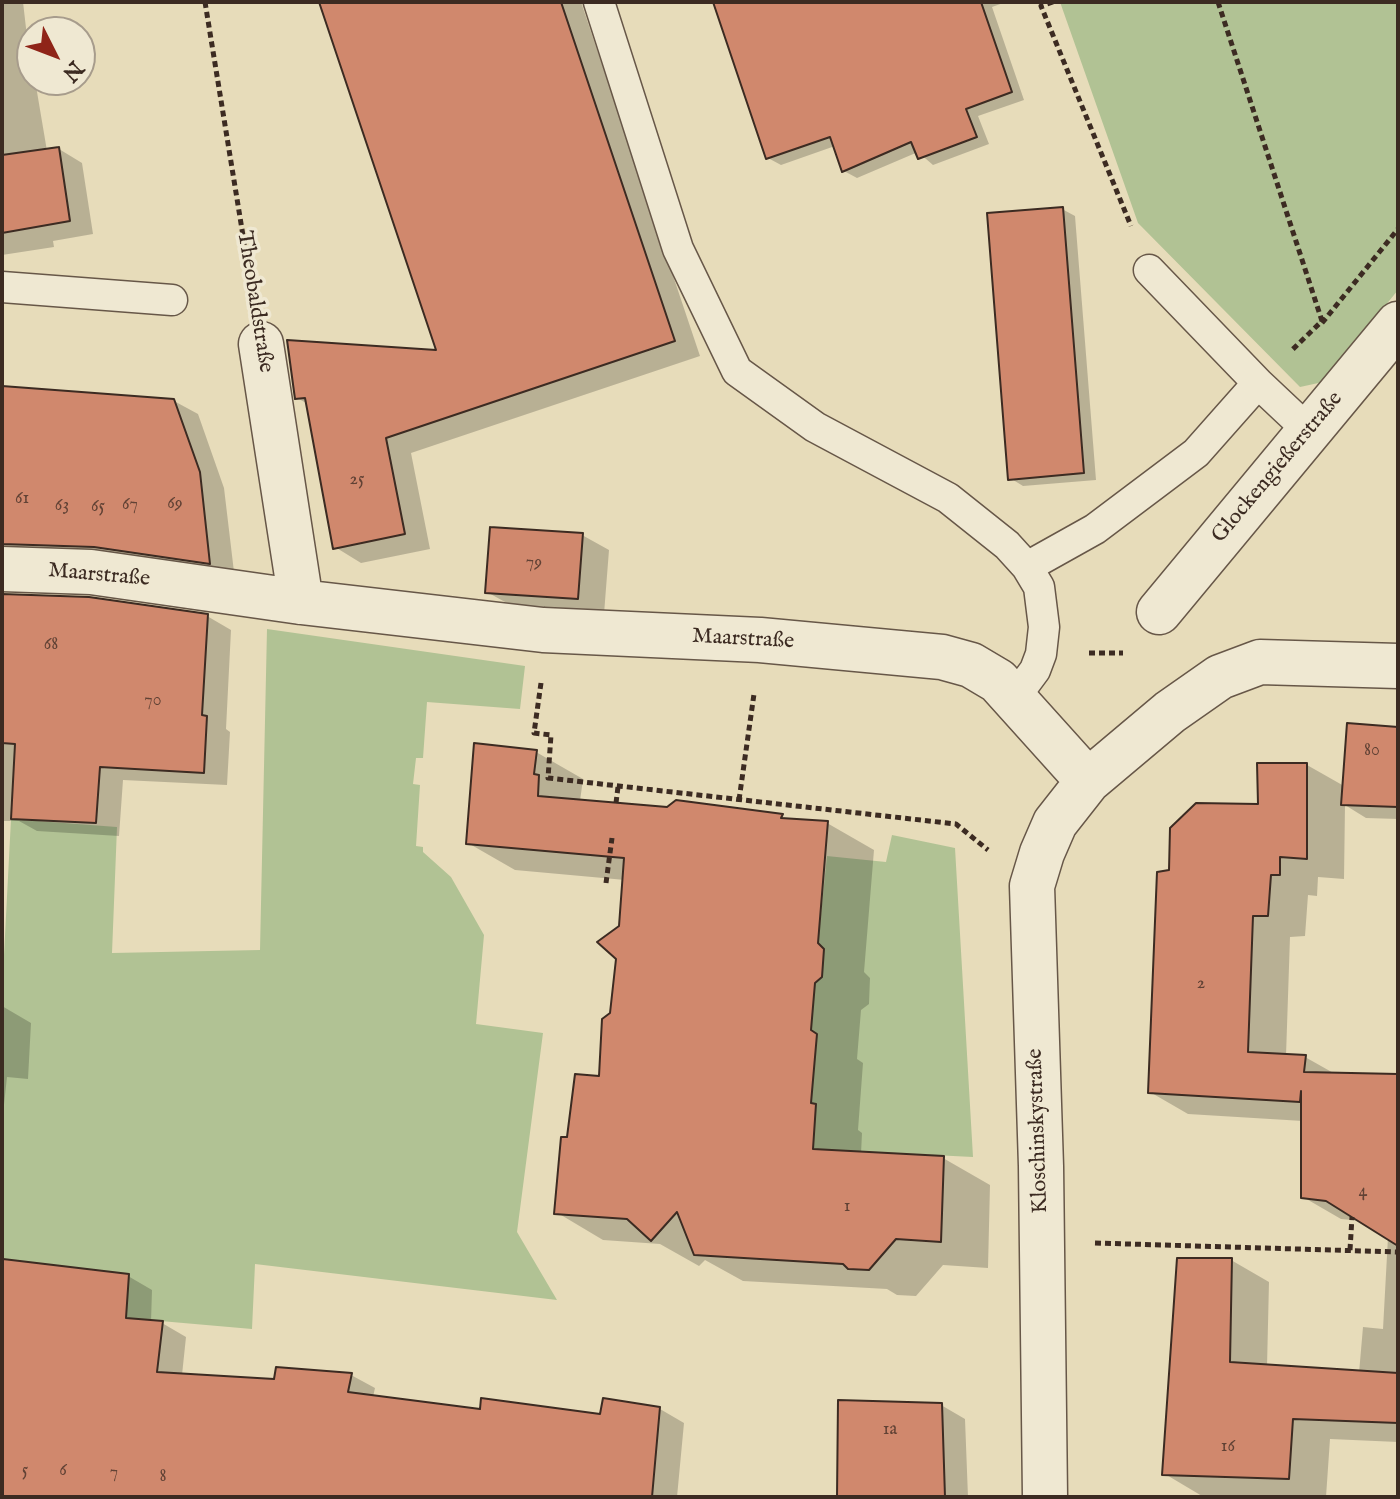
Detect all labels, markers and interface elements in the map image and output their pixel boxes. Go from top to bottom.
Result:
north arrow [16,16,96,96]
text: N [56,54,89,87]
street label: Theobaldstraße [230,229,278,375]
street label: Glockengießerstraße [1207,387,1349,549]
house number: 25 [350,469,364,491]
house number: 61 [15,488,29,510]
house number: 69 [167,493,183,515]
house number: 67 [122,494,138,516]
house number: 63 [55,495,69,517]
house number: 65 [91,496,105,518]
house number: 79 [526,552,542,574]
street label: Maarstraße [47,558,151,594]
street label: Maarstraße [691,624,795,656]
house number: 68 [44,634,58,656]
house number: 70 [144,690,162,712]
house number: 80 [1364,740,1380,762]
house number: 2 [1197,973,1205,995]
street label: Kloschinskystraße [1023,1048,1055,1214]
house number: 4 [1359,1181,1367,1203]
house number: 1 [844,1196,850,1218]
house number: 1a [883,1419,897,1441]
house number: 16 [1221,1436,1235,1458]
house number: 5 [22,1460,28,1482]
house number: 6 [59,1460,67,1482]
house number: 7 [110,1462,118,1484]
house number: 8 [159,1466,167,1488]

